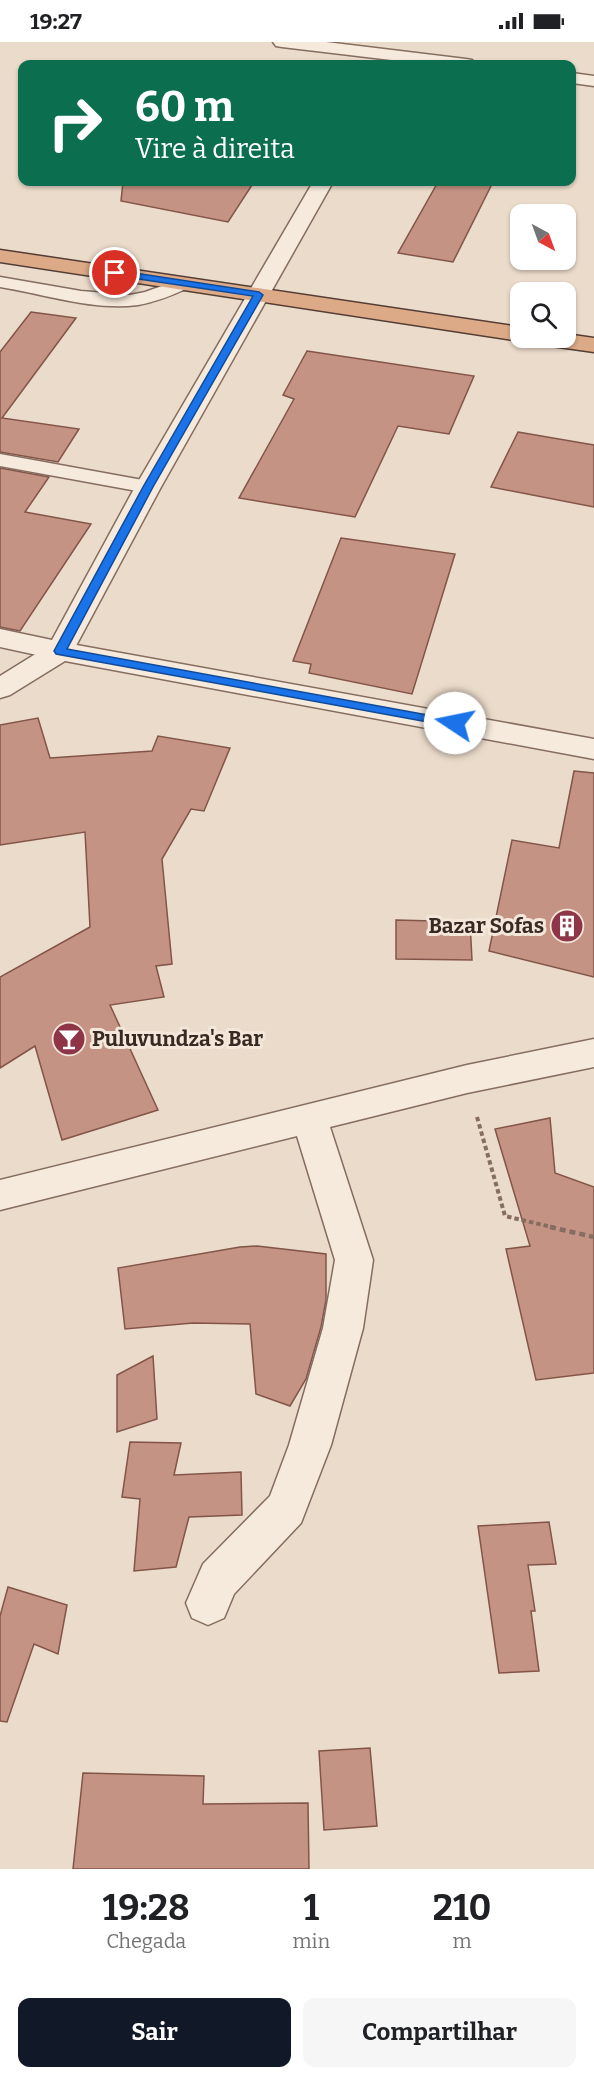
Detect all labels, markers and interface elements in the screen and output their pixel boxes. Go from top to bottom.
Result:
text: 19:27 [30,8,82,35]
text: 60 m [135,82,234,132]
icon: right [36,84,114,162]
text: Vire à direita [135,133,295,165]
north arrow [510,204,576,270]
map controls [510,204,576,348]
pin [89,247,140,298]
icon: arrive [98,256,131,289]
button: search [510,282,576,348]
position arrow [423,691,487,755]
building icon: Bazar Sofas [549,908,585,944]
place label: Bazar Sofas [428,913,544,939]
bar icon: Puluvundza's Bar [51,1021,87,1057]
place label: Puluvundza's Bar [92,1026,263,1052]
text: 19:28 [103,1886,190,1930]
text: 1 [303,1886,319,1930]
text: 210 [433,1886,491,1930]
text: Chegada [106,1929,186,1953]
text: min [292,1929,330,1953]
text: m [452,1929,472,1953]
button: Sair [18,1998,291,2067]
button: Compartilhar [303,1998,576,2067]

